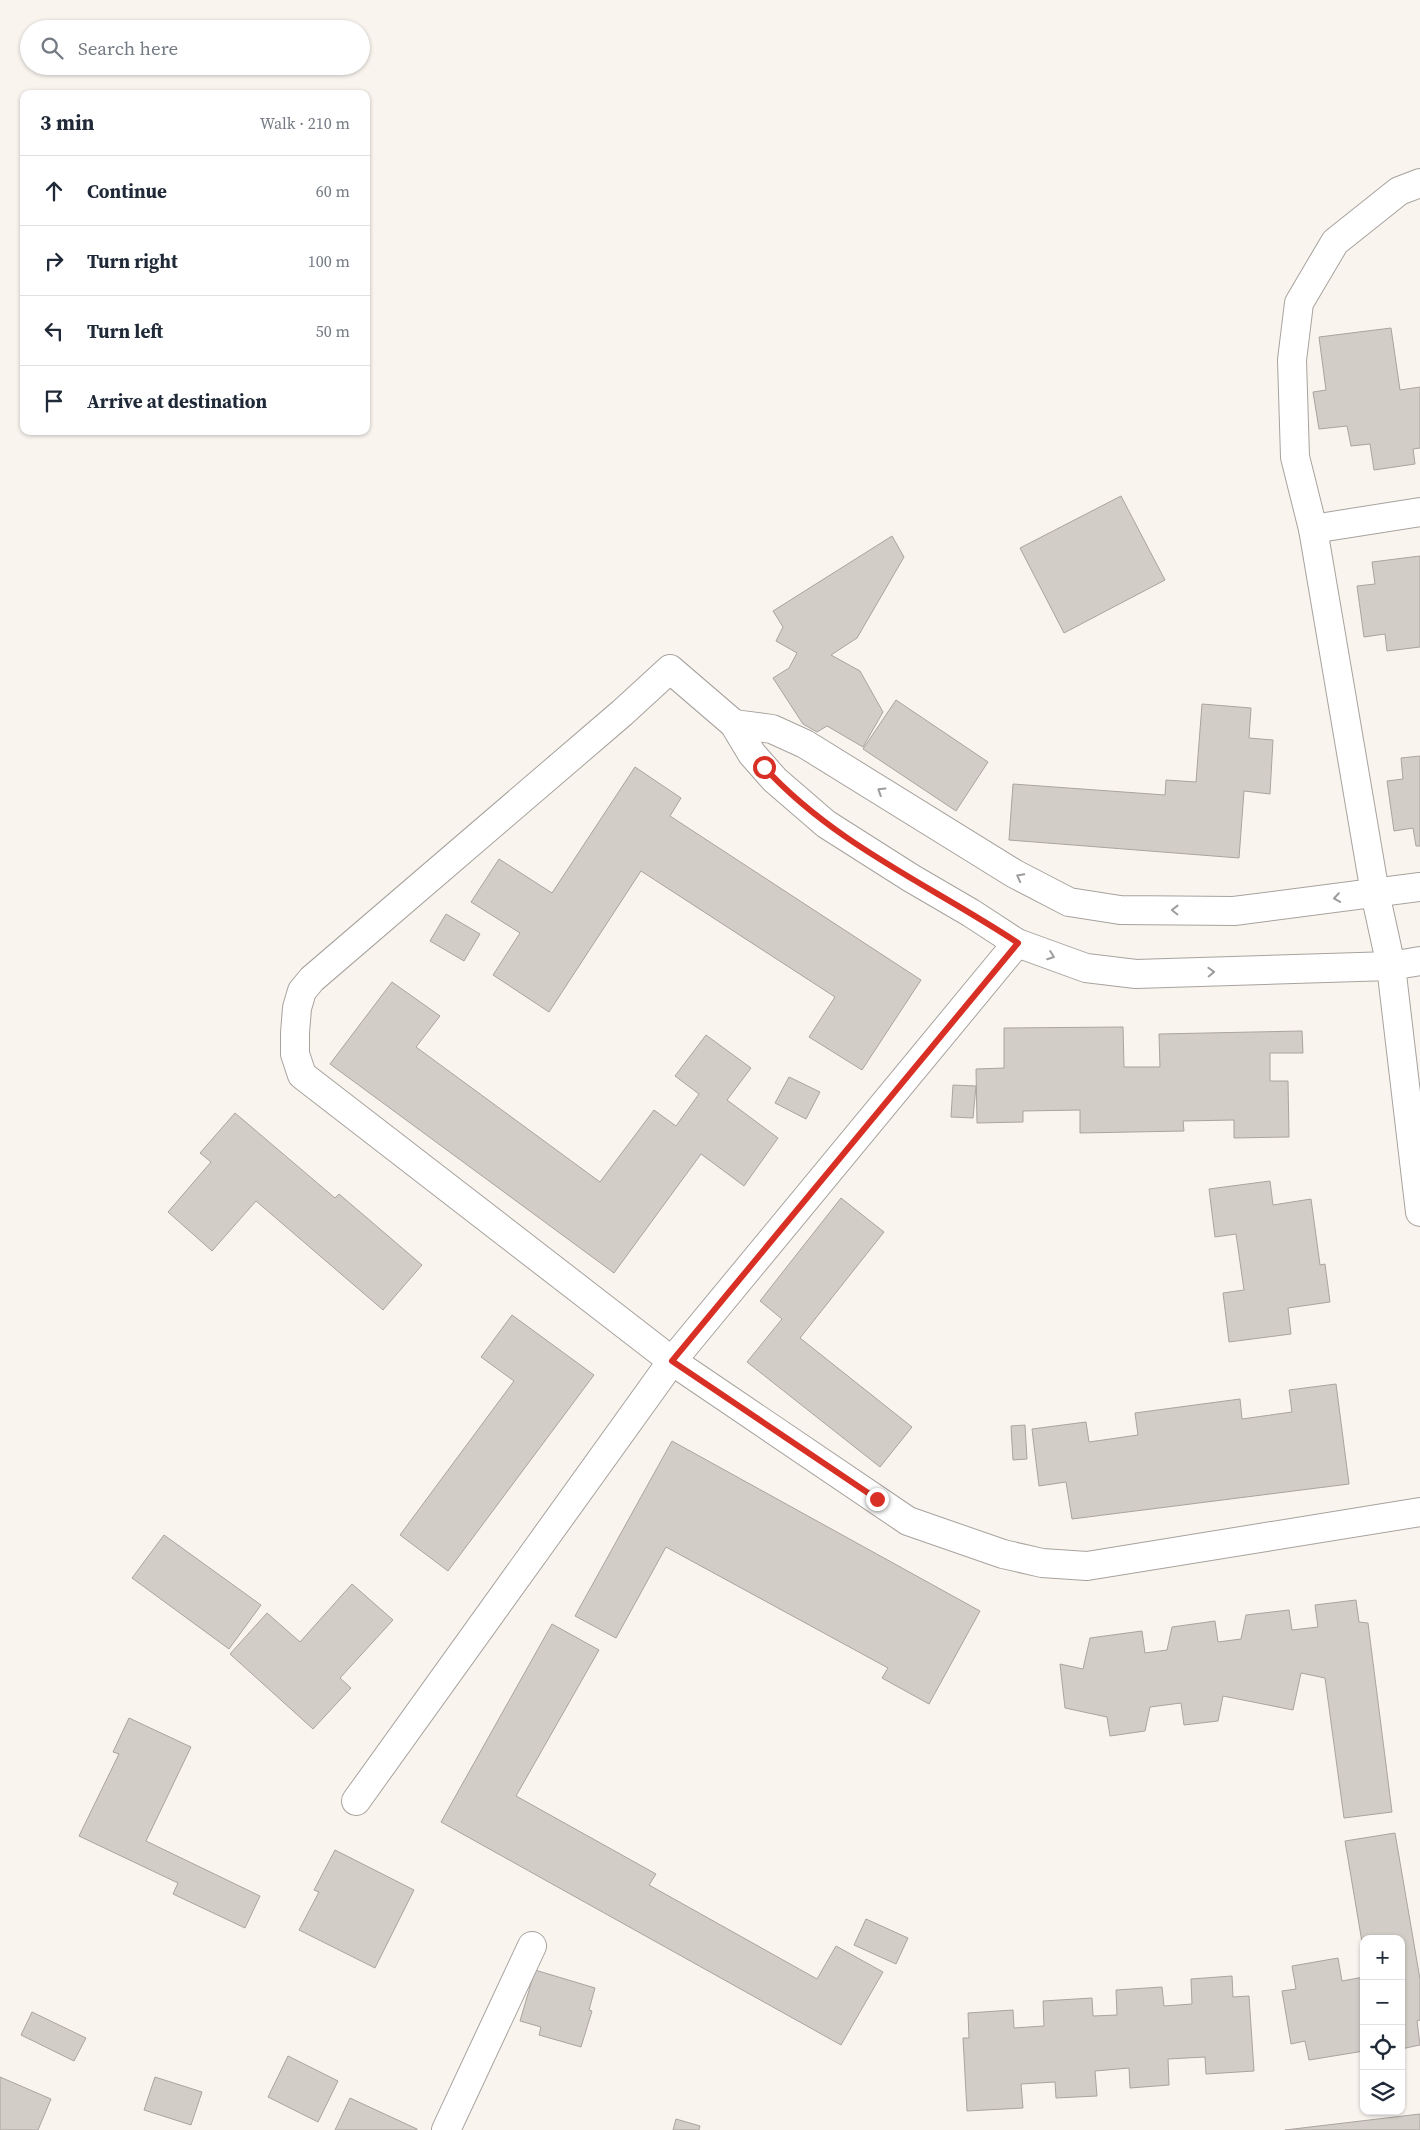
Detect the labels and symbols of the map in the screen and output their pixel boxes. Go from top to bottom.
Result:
route start [753,756,776,779]
one-way arrow [878,788,887,798]
one-way arrow [1016,873,1025,883]
one-way arrow [1333,892,1341,903]
one-way arrow [1171,905,1179,916]
one-way arrow [1046,950,1055,960]
one-way arrow [1207,966,1215,977]
route end [866,1488,889,1511]

